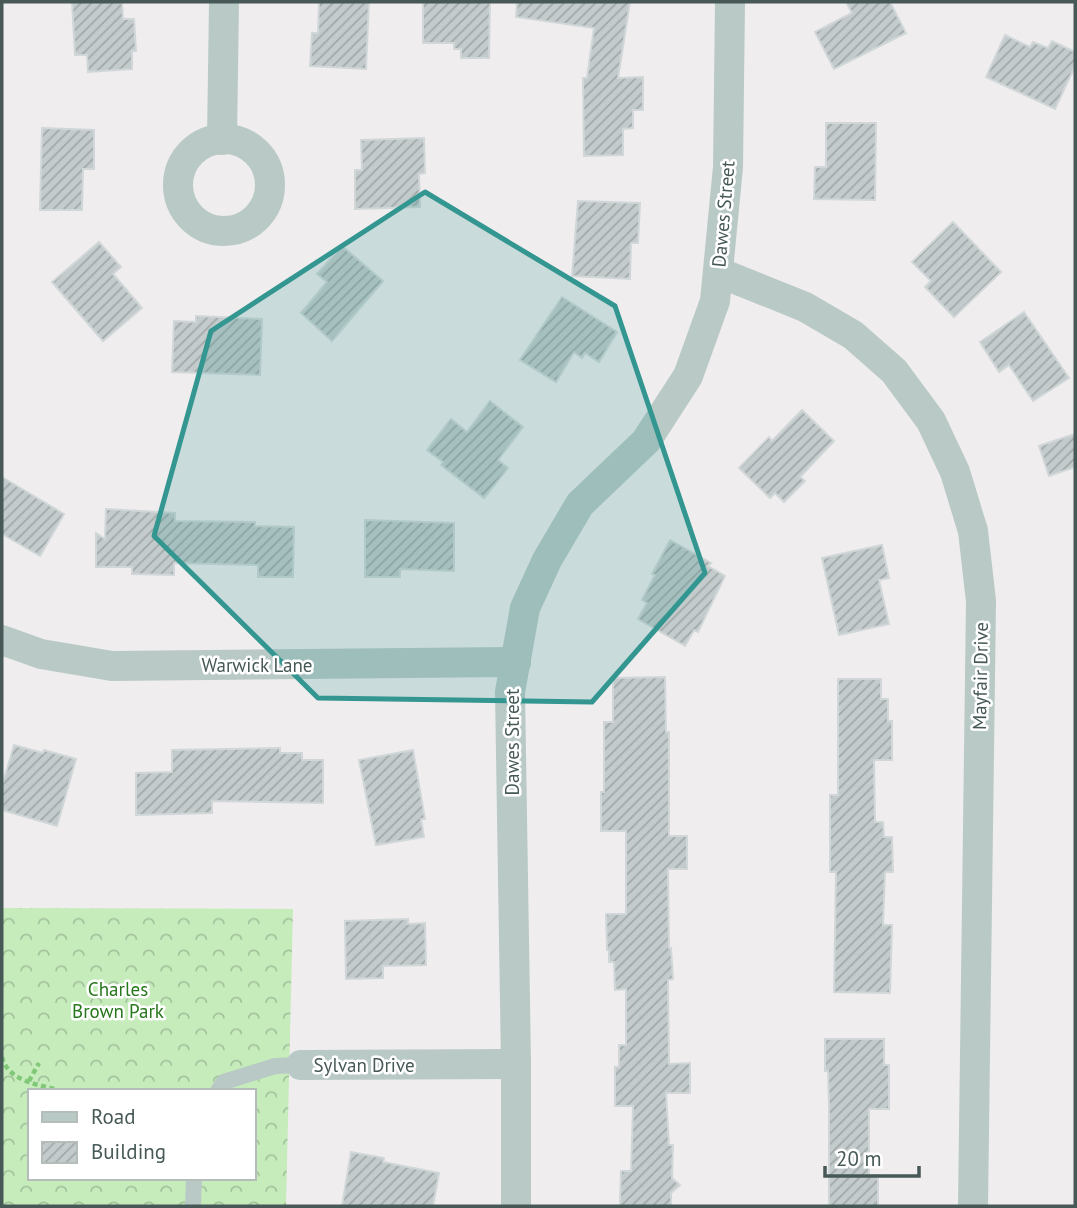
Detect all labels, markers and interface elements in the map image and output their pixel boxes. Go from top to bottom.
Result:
street label: Dawes Street [706,159,740,268]
street label: Mayfair Drive [967,622,993,730]
street label: Warwick Lane [202,653,312,677]
street label: Dawes Street [500,688,524,795]
park label: Charles Brown Park [72,977,164,1023]
street label: Sylvan Drive [313,1053,415,1077]
legend [28,1089,256,1180]
text: Road [91,1103,135,1130]
scale bar [825,1134,920,1178]
text: Building [91,1138,166,1165]
text: 20 m [836,1145,882,1172]

